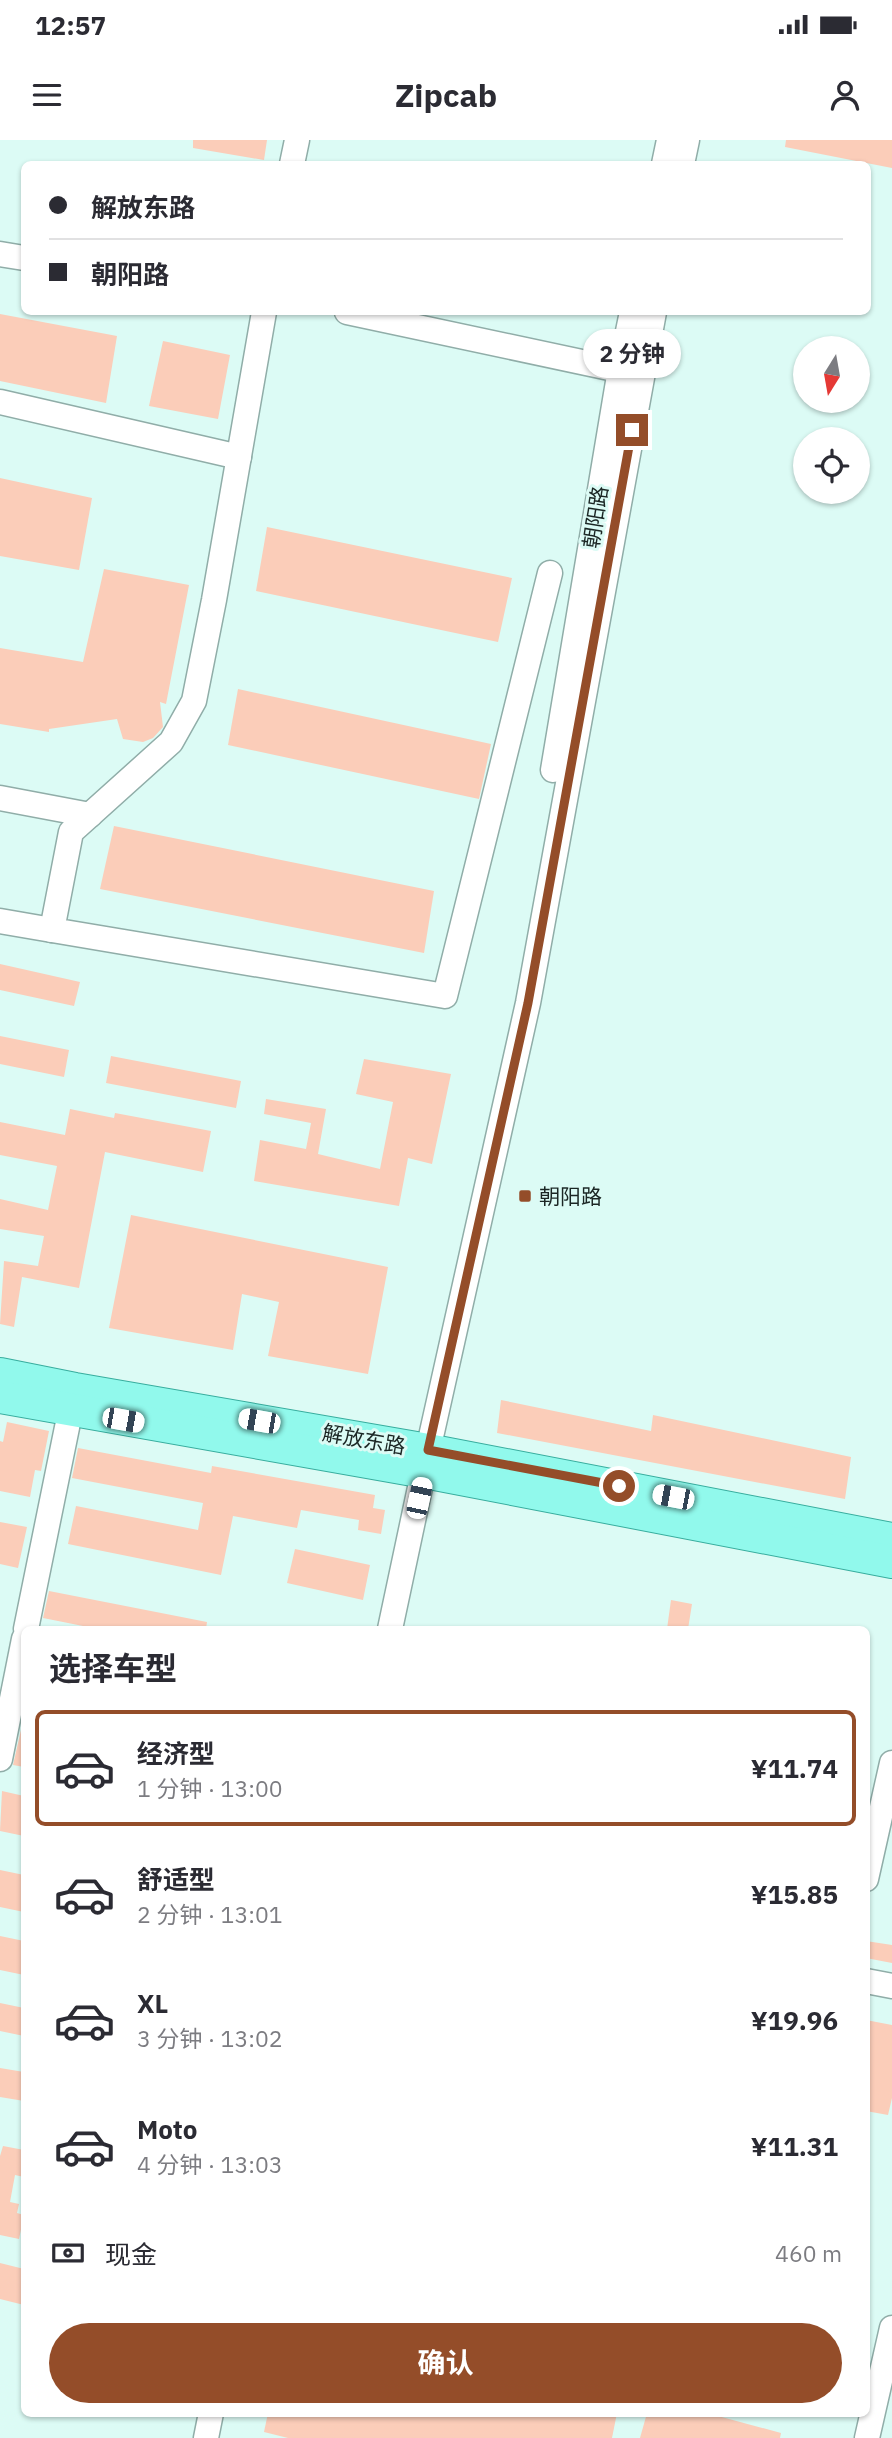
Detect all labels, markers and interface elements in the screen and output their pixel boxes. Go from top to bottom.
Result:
text: 12:57 [35,8,106,42]
text: Zipcab [395,74,497,116]
icon: menu [28,76,66,114]
icon: person [826,76,864,114]
text: 解放东路 [91,190,195,224]
text: 朝阳路 [91,257,169,291]
callout: 2 分钟 [583,328,681,378]
north arrow [793,336,870,413]
map controls [793,336,870,504]
text: 2 分钟 [599,338,665,368]
route end [616,414,648,446]
button: locate [793,427,870,504]
street label: 朝阳路 [576,484,614,550]
place label: 朝阳路 [539,1182,602,1210]
marker: 朝阳路 [517,1188,533,1204]
car [101,1406,146,1434]
car [237,1407,282,1435]
street label: 解放东路 [320,1418,408,1460]
route start [603,1470,635,1502]
car [405,1475,434,1521]
car [651,1483,696,1511]
text: 选择车型 [49,1647,177,1689]
text: 经济型 [137,1736,215,1770]
icon: car [53,1737,116,1800]
text: ¥11.74 [751,1751,838,1785]
text: 1 分钟 · 13:00 [137,1773,283,1803]
text: 舒适型 [137,1862,215,1896]
icon: car [53,1863,116,1926]
text: ¥15.85 [751,1877,838,1911]
text: 2 分钟 · 13:01 [137,1899,283,1929]
text: XL [137,1986,168,2020]
icon: car [53,1989,116,2052]
text: ¥19.96 [751,2003,838,2037]
text: 3 分钟 · 13:02 [137,2023,283,2053]
text: Moto [137,2112,197,2146]
icon: car [53,2115,116,2178]
text: ¥11.31 [751,2129,838,2163]
text: 4 分钟 · 13:03 [137,2149,283,2179]
icon: cash [49,2234,87,2272]
text: 现金 [105,2237,157,2271]
text: 460 m [775,2238,842,2268]
button: 确认 [49,2323,842,2403]

